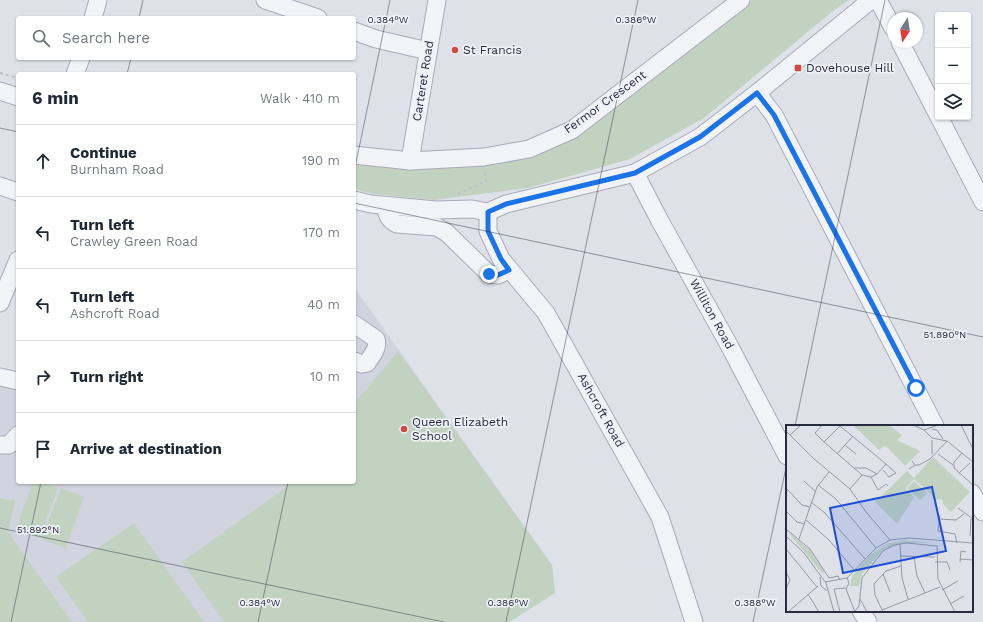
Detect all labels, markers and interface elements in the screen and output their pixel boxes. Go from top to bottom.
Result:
north arrow [887,12,923,48]
map controls [935,12,971,120]
button: + [935,12,971,48]
text: 0.384°W [368,14,409,25]
text: 0.386°W [616,14,657,25]
search box [16,16,356,60]
icon: search [30,27,52,49]
text: Search here [62,29,150,47]
street label: Carteret Road [410,40,436,122]
place label: St Francis [463,43,522,57]
marker: St Francis [450,45,460,55]
button: − [935,48,971,84]
place label: Dovehouse Hill [806,61,894,75]
marker: Dovehouse Hill [793,63,803,73]
street label: Fermor Crescent [561,68,649,136]
button: layers [935,84,971,120]
text: 6 min [32,88,79,108]
text: Walk · 410 m [260,91,340,106]
text: Continue [70,144,137,162]
icon: ahead [32,150,54,172]
text: 190 m [302,153,340,168]
text: Burnham Road [70,162,164,177]
text: Turn left [70,216,134,234]
icon: left [32,222,54,244]
text: 170 m [303,225,340,240]
text: Crawley Green Road [70,234,198,249]
route end [480,265,498,283]
street label: Williton Road [687,276,737,352]
text: Turn left [70,288,134,306]
icon: left [32,294,54,316]
text: 40 m [307,297,340,312]
text: Ashcroft Road [70,306,160,321]
text: 51.890°N [924,329,966,340]
icon: right [32,366,54,388]
text: Turn right [70,368,143,386]
text: 10 m [310,369,340,384]
street label: Ashcroft Road [575,370,627,450]
route start [907,379,925,397]
place label: Queen Elizabeth School [412,415,508,443]
marker: Queen Elizabeth School [399,424,409,434]
inset map [786,425,973,612]
icon: arrive [32,438,54,460]
text: Arrive at destination [70,440,222,458]
text: 51.892°N [17,524,59,535]
text: 0.384°W [240,597,281,608]
text: 0.386°W [488,597,529,608]
text: 0.388°W [735,597,776,608]

